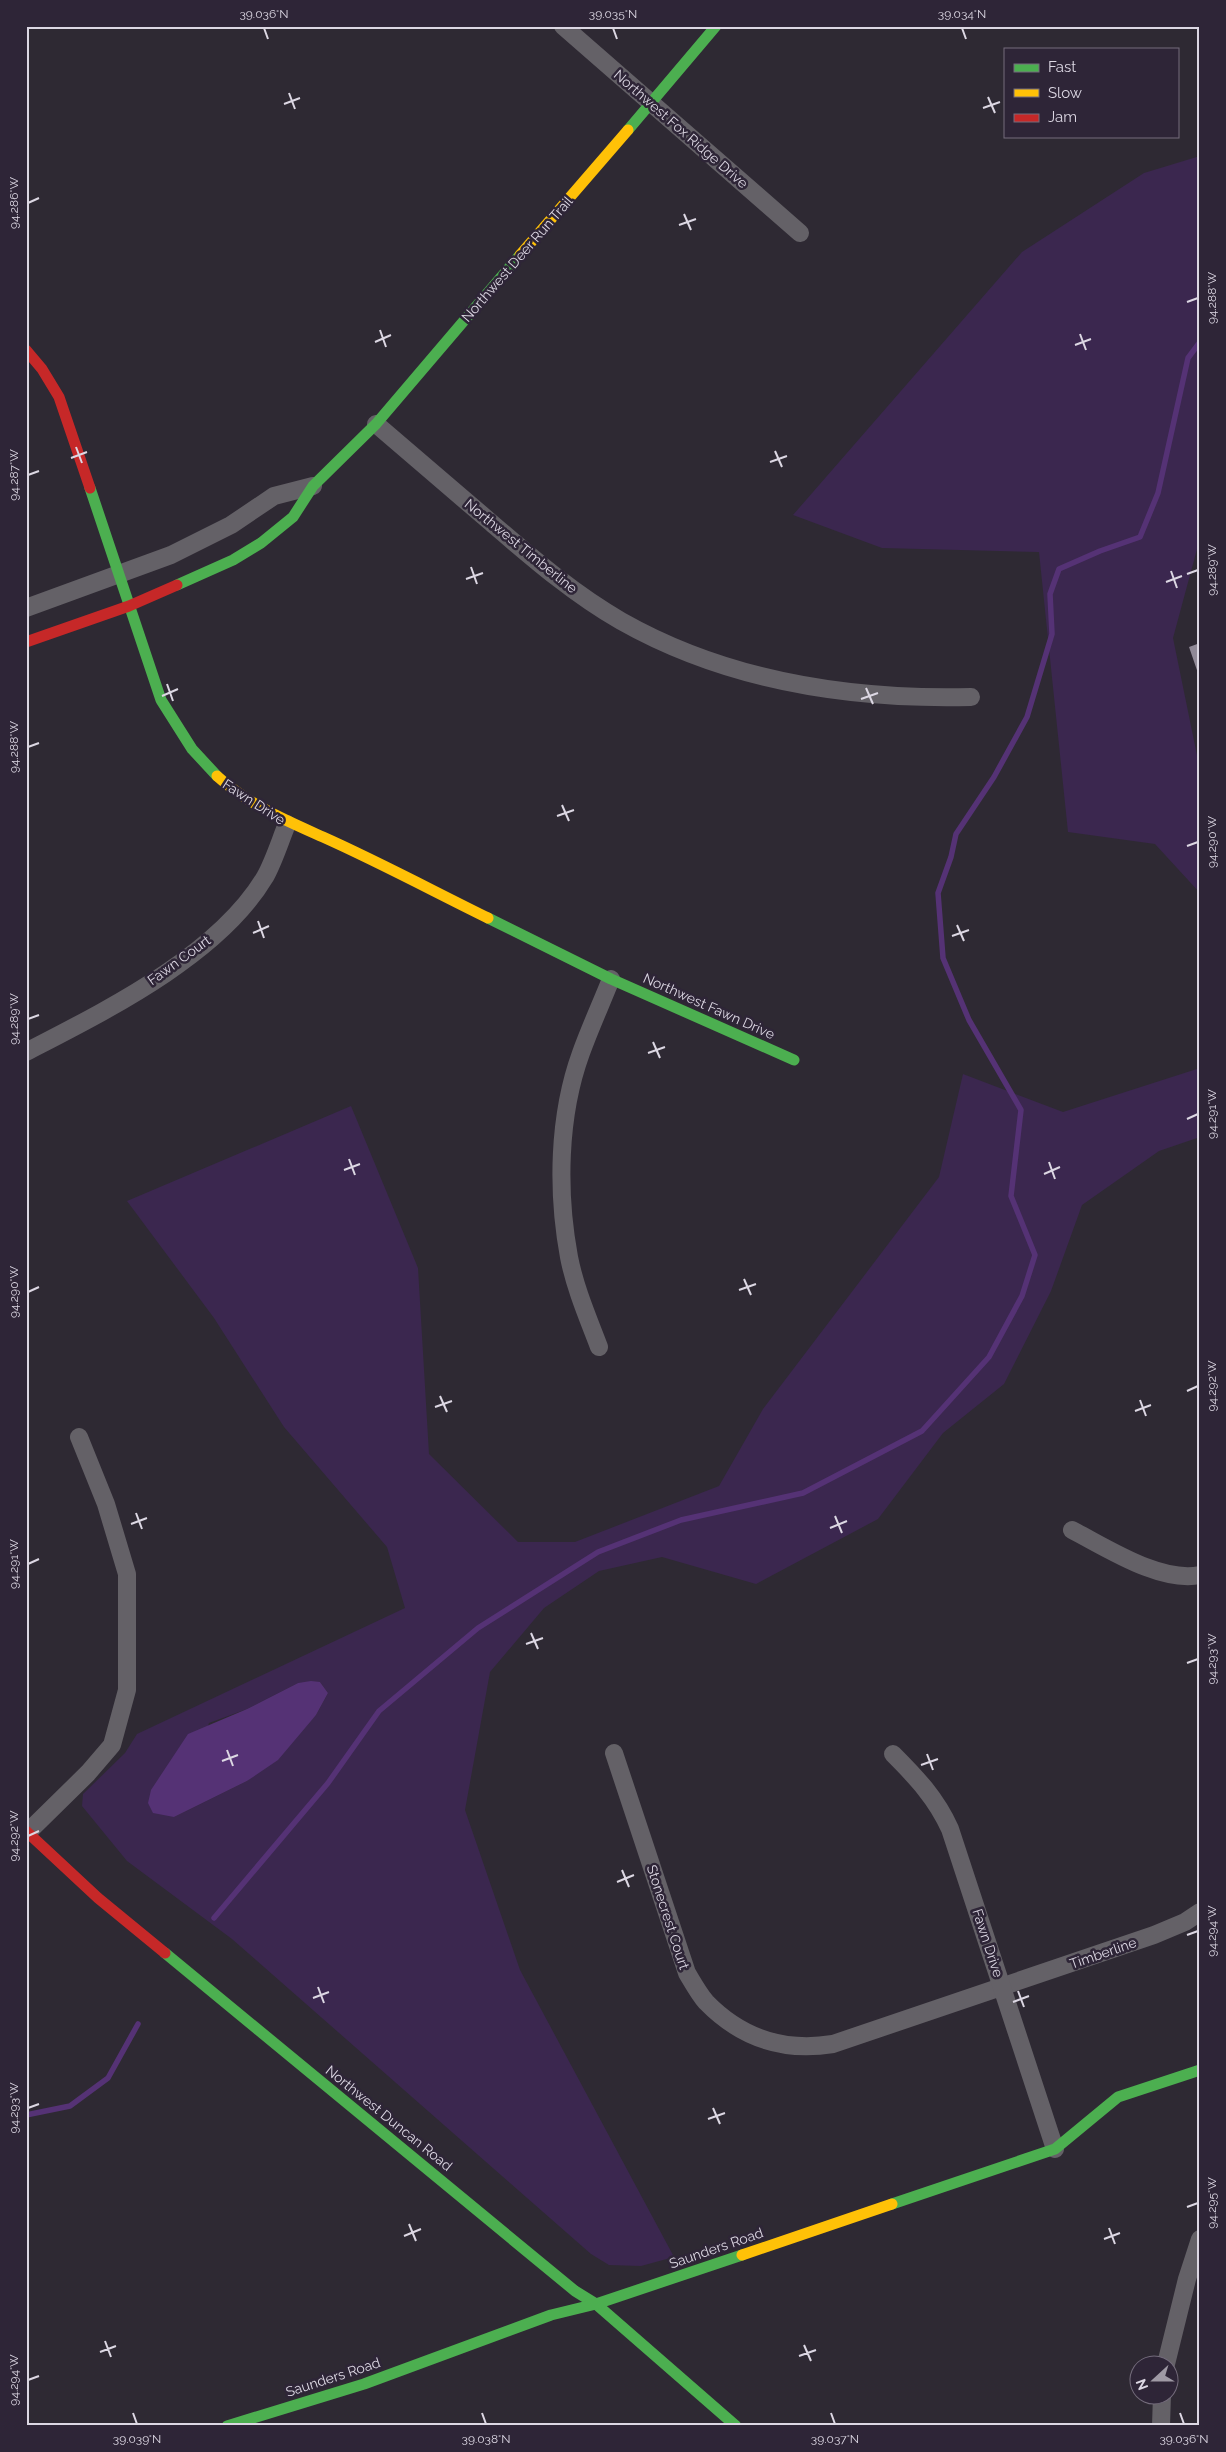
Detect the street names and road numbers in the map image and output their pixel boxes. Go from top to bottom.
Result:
street label: Northwest Fox Ridge Drive [611,67,751,191]
street label: Northwest Deer Run Trail [458,193,576,325]
street label: Northwest Timberline [462,496,580,596]
street label: Fawn Drive [220,776,288,828]
street label: Fawn Court [144,932,214,988]
street label: Northwest Fawn Drive [641,970,777,1042]
street label: Stonecrest Court [644,1863,693,1972]
street label: Fawn Drive [969,1907,1007,1979]
street label: Timberline [1068,1934,1138,1972]
street label: Northwest Duncan Road [323,2062,455,2174]
street label: Saunders Road [667,2224,765,2272]
street label: Saunders Road [284,2354,382,2400]

